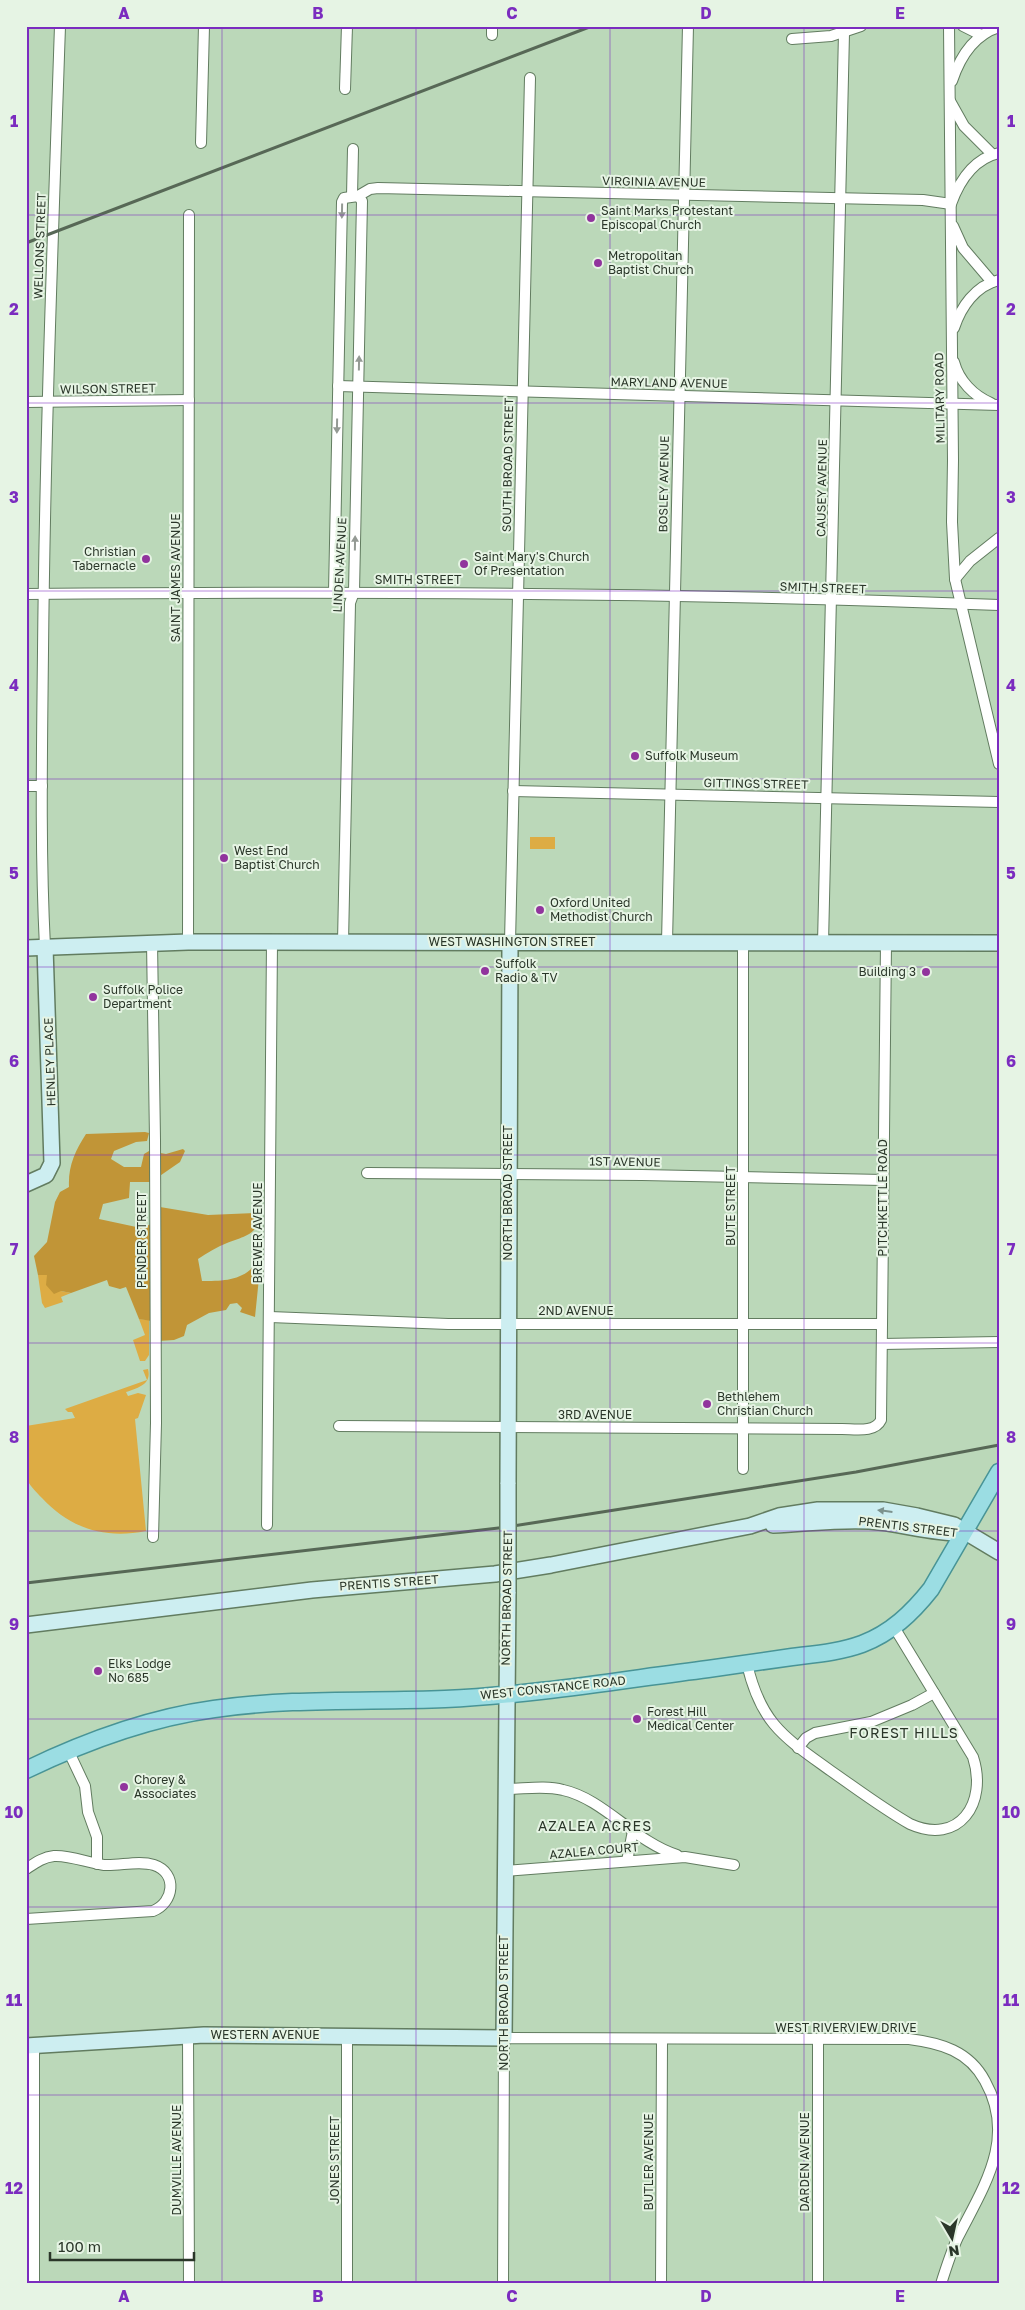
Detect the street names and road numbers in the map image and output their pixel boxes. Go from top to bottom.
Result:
street label: VIRGINIA AVENUE [602,173,706,190]
street label: WELLONS STREET [30,192,49,299]
street label: MILITARY ROAD [931,352,948,444]
street label: MARYLAND AVENUE [610,374,728,391]
street label: WILSON STREET [60,380,157,397]
street label: SOUTH BROAD STREET [499,397,516,532]
street label: BOSLEY AVENUE [655,435,672,533]
street label: CAUSEY AVENUE [813,439,830,537]
street label: SAINT JAMES AVENUE [168,513,183,643]
street label: LINDEN AVENUE [330,517,349,613]
street label: SMITH STREET [375,572,462,587]
street label: SMITH STREET [779,578,867,597]
street label: GITTINGS STREET [703,775,809,792]
street label: WEST WASHINGTON STREET [428,934,596,949]
street label: HENLEY PLACE [40,1017,59,1107]
street label: NORTH BROAD STREET [500,1125,515,1261]
street label: PITCHKETTLE ROAD [875,1139,890,1257]
street label: 1ST AVENUE [589,1153,661,1170]
street label: BUTE STREET [723,1165,738,1246]
street label: BREWER AVENUE [250,1182,265,1284]
street label: PENDER STREET [134,1191,149,1288]
street label: 2ND AVENUE [538,1303,614,1318]
street label: 3RD AVENUE [558,1407,632,1422]
street label: PRENTIS STREET [858,1513,959,1540]
street label: NORTH BROAD STREET [498,1530,515,1666]
street label: PRENTIS STREET [339,1572,440,1593]
street label: WEST CONSTANCE ROAD [480,1672,626,1703]
street label: AZALEA COURT [549,1839,640,1862]
street label: NORTH BROAD STREET [496,1935,511,2071]
street label: WEST RIVERVIEW DRIVE [775,2020,917,2035]
street label: WESTERN AVENUE [211,2027,319,2042]
street label: DUMVILLE AVENUE [169,2105,184,2215]
street label: DARDEN AVENUE [797,2112,812,2212]
street label: BUTLER AVENUE [641,2113,656,2211]
street label: JONES STREET [327,2115,342,2204]

